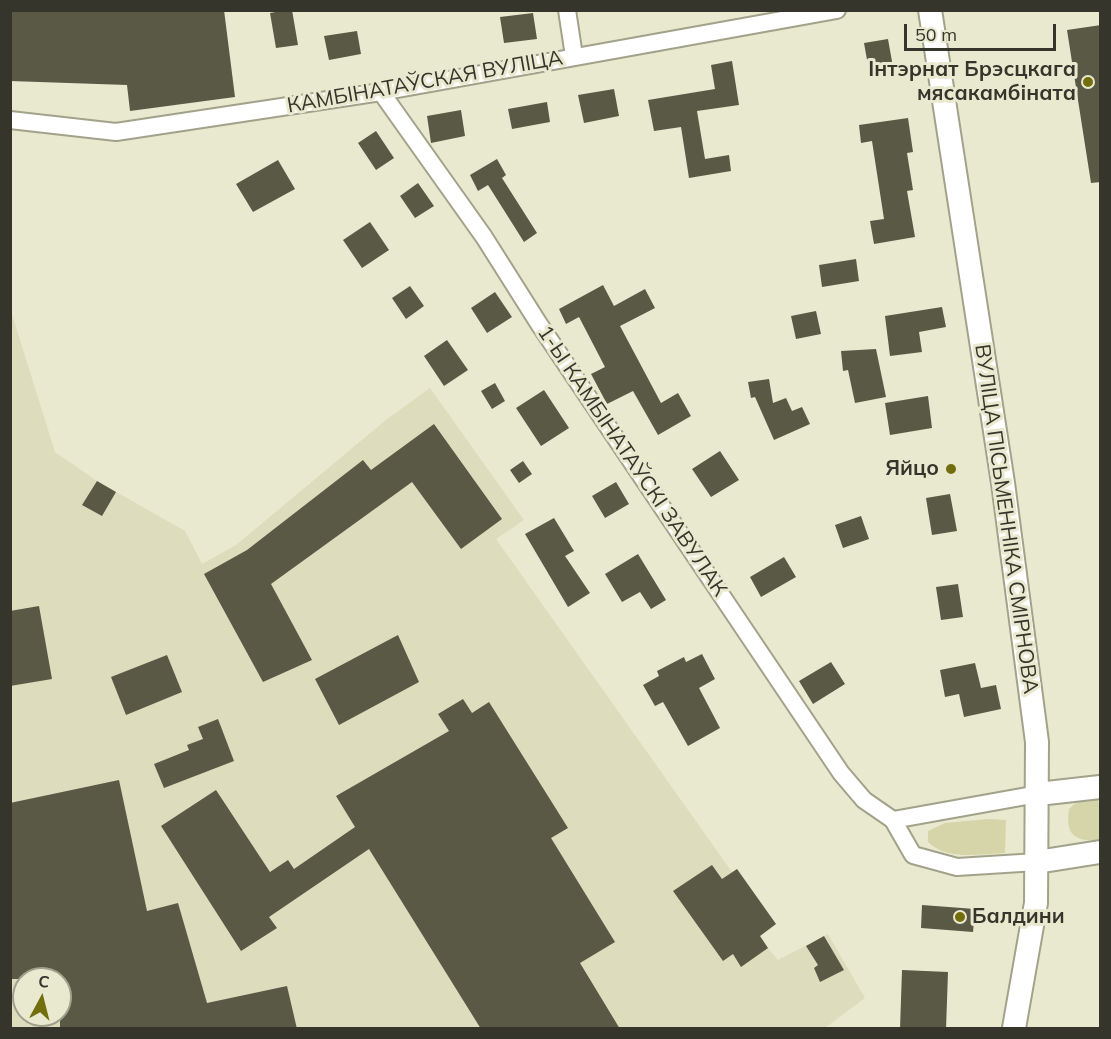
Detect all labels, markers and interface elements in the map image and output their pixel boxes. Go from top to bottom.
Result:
scale bar [907,12,1058,50]
text: 50 m [915,23,957,46]
street label: КАМБІНАТАЎСКАЯ ВУЛІЦА [285,45,565,119]
place label: Інтэрнат Брэсцкага мясакамбіната [868,57,1076,107]
marker: Інтэрнат Брэсцкага мясакамбіната [1081,75,1095,89]
street label: 1-Ы КАМБІНАТАЎСКІ ЗАВУЛАК [532,321,732,601]
street label: ВУЛІЦА ПІСЬМЕННІКА СМІРНОВА [969,343,1043,695]
place label: Яйцо [885,456,939,482]
marker: Яйцо [944,462,958,476]
place label: Балдини [972,904,1065,930]
marker: Балдини [953,910,967,924]
north arrow [12,967,72,1027]
text: С [37,971,51,992]

